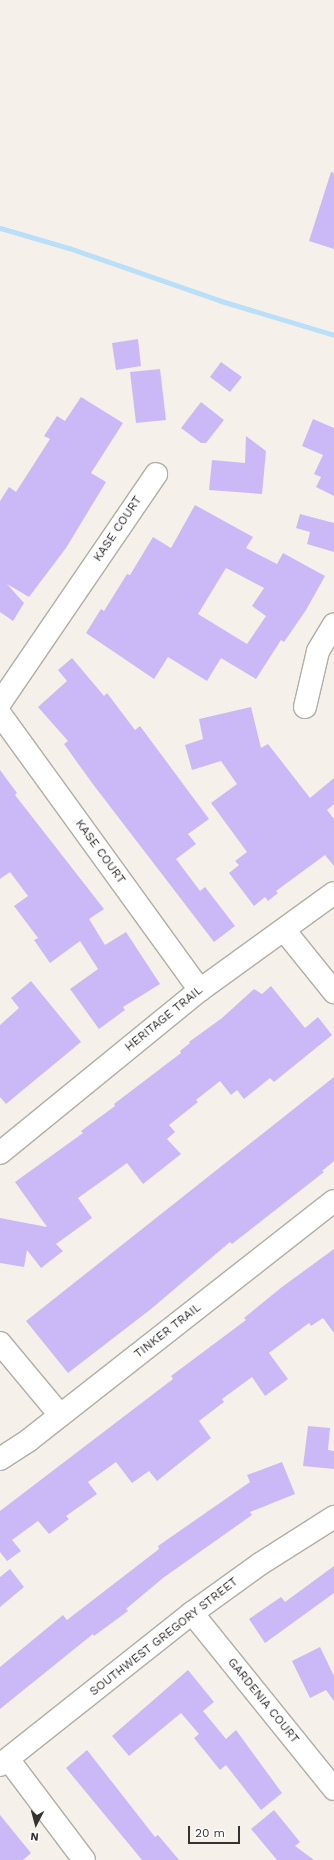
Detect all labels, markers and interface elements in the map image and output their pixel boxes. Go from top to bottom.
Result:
street label: KASE COURT [91,494,145,564]
street label: KASE COURT [72,817,128,887]
street label: HERITAGE TRAIL [122,983,206,1055]
street label: TINKER TRAIL [132,1300,204,1362]
street label: SOUTHWEST GREGORY STREET [87,1574,241,1700]
street label: GARDENIA COURT [224,1655,302,1747]
north arrow [16,1804,56,1844]
scale bar [190,1818,242,1844]
text: 20 m [195,1826,225,1840]
text: N [30,1830,39,1843]

